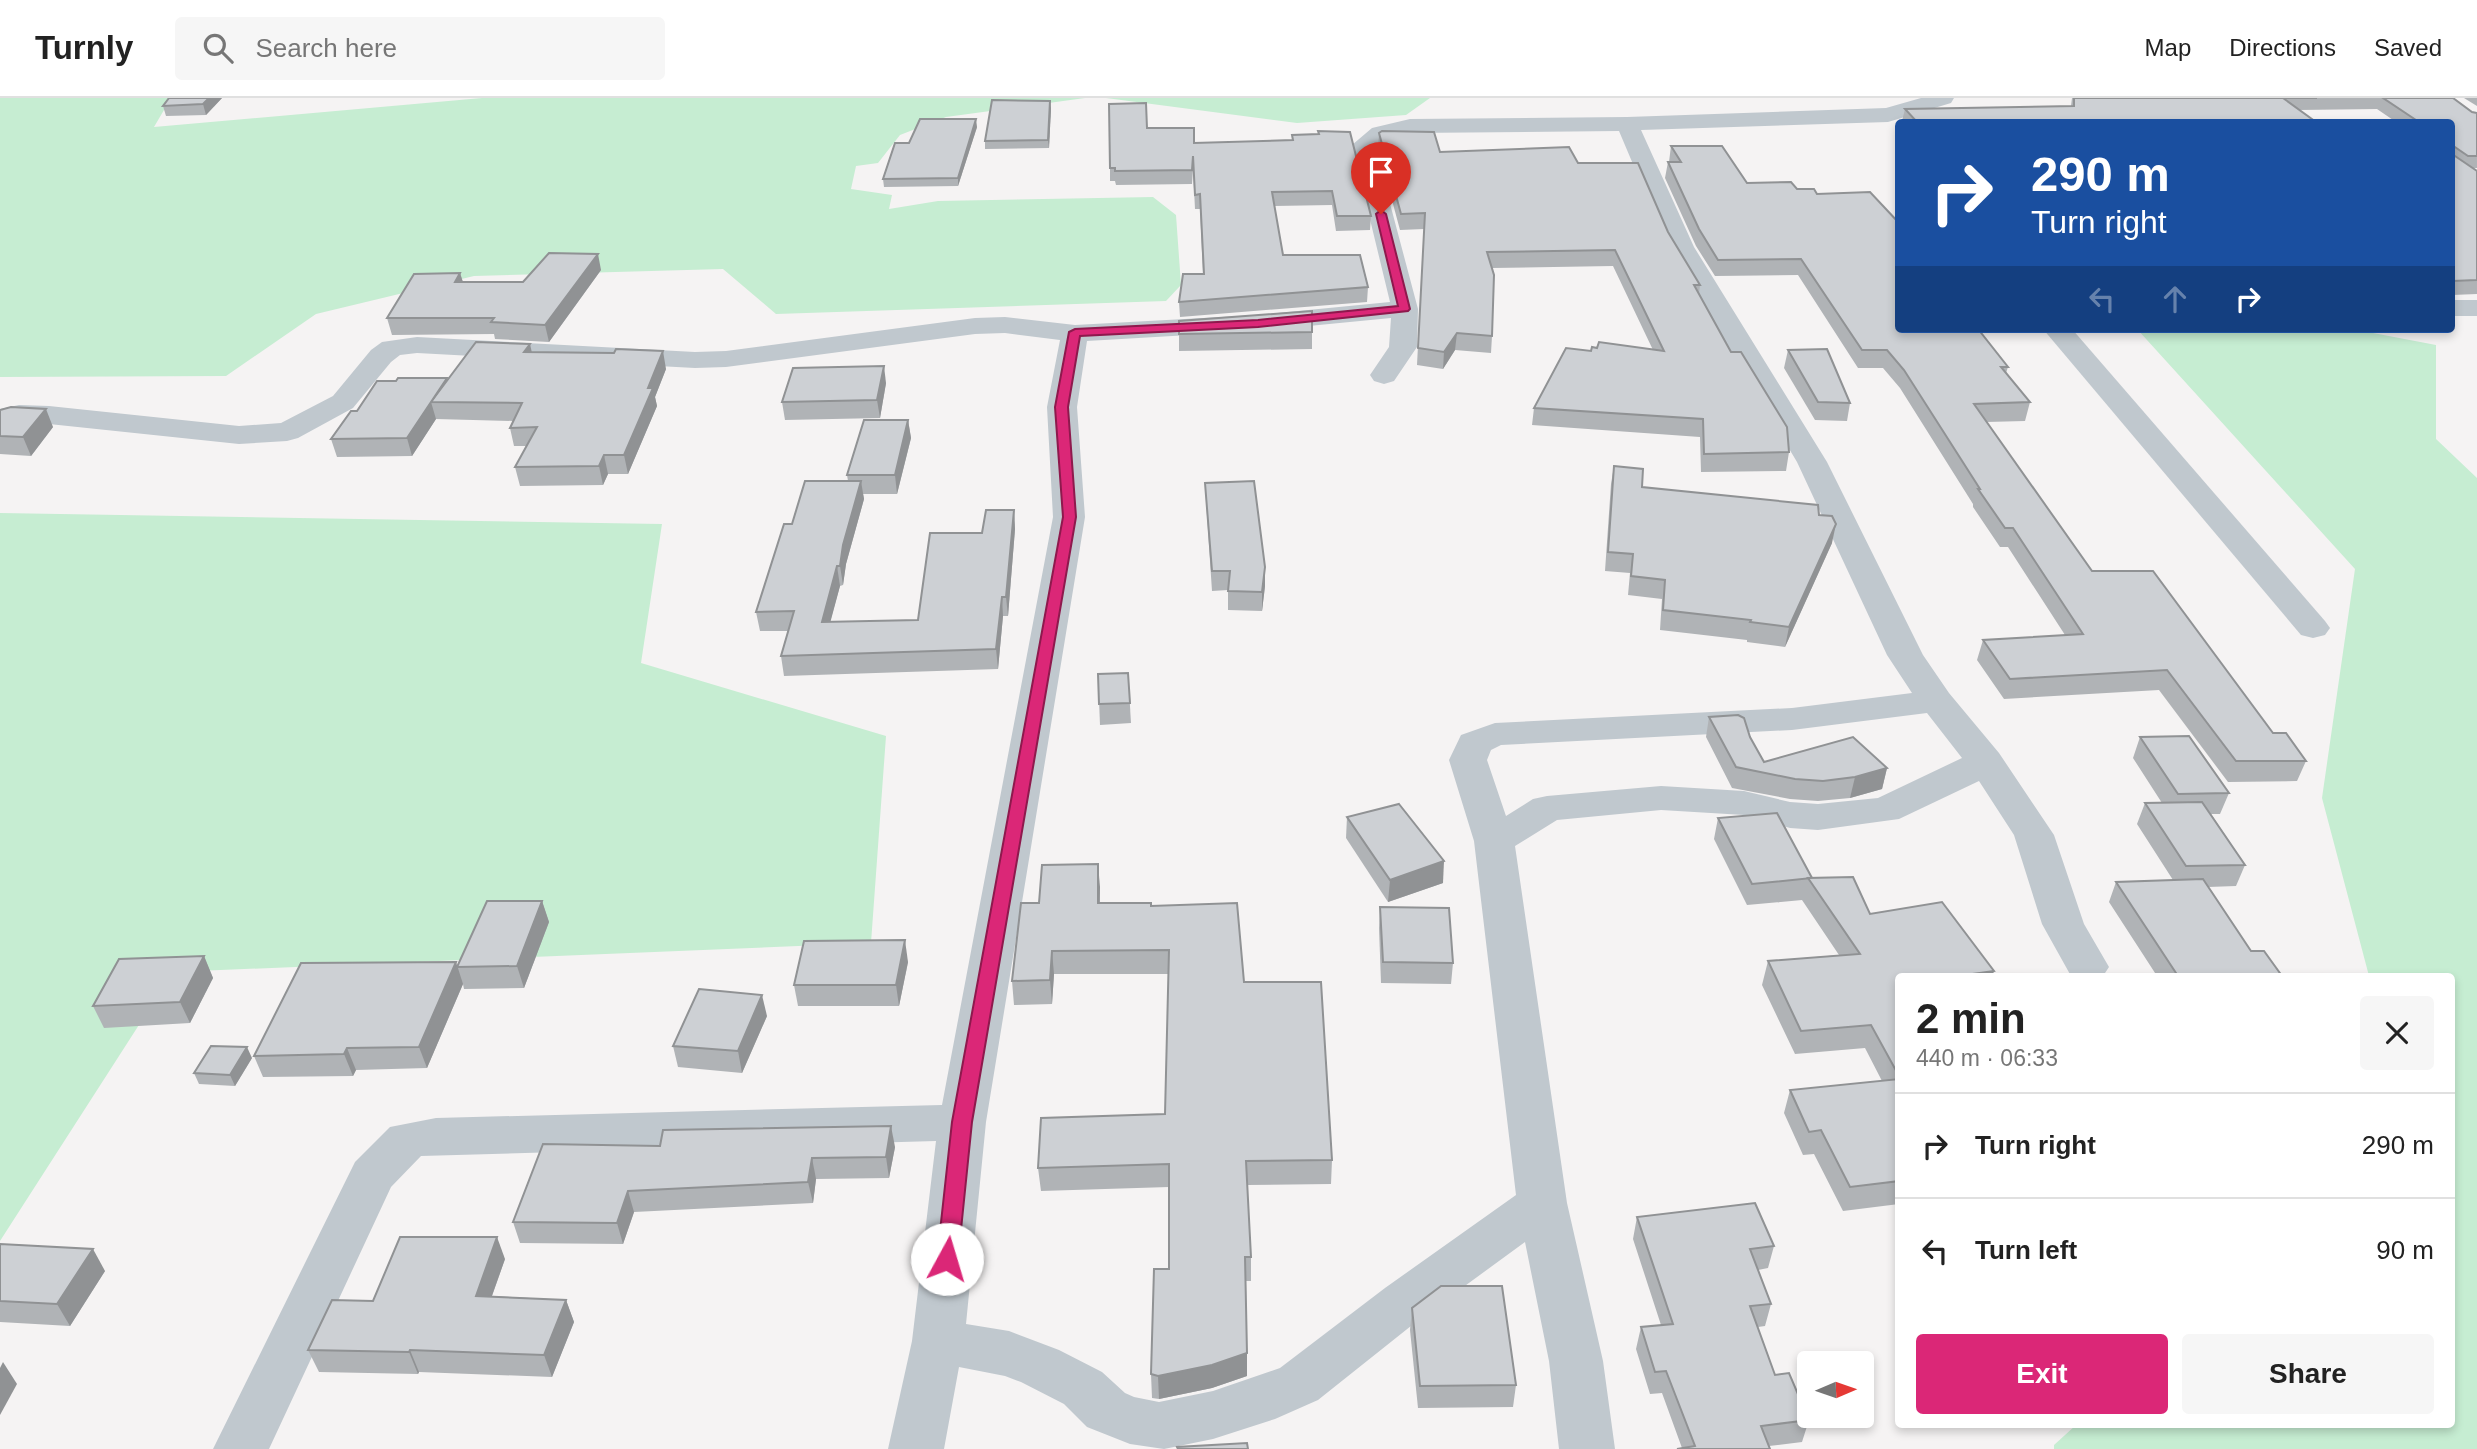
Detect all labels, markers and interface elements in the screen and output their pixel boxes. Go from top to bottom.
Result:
search box [175,17,665,80]
text: Turnly [35,29,133,66]
icon: search [199,29,237,67]
text: Search here [255,33,397,63]
text: Map [2145,34,2191,61]
text: Directions [2229,34,2336,61]
text: Saved [2374,34,2442,61]
pin [1351,142,1411,214]
icon: right [1916,147,2007,238]
text: 290 m [2031,147,2170,201]
icon: arrive [1362,153,1400,191]
text: Turn right [2031,204,2167,240]
icon: left [2083,280,2121,318]
icon: ahead [2156,280,2194,318]
icon: right [2229,280,2267,318]
text: 2 min [1916,995,2026,1042]
button: close [2360,996,2434,1070]
text: 440 m · 06:33 [1916,1045,2058,1071]
icon: right [1916,1127,1954,1165]
text: Turn right [1975,1130,2096,1160]
text: 290 m [2362,1130,2434,1160]
position arrow [910,1222,984,1296]
icon: left [1916,1232,1954,1270]
text: Turn left [1975,1235,2077,1265]
text: 90 m [2376,1235,2434,1265]
button: Exit [1916,1334,2168,1414]
button: Share [2182,1334,2434,1414]
north arrow [1797,1351,1874,1428]
map controls [1797,1351,1874,1428]

